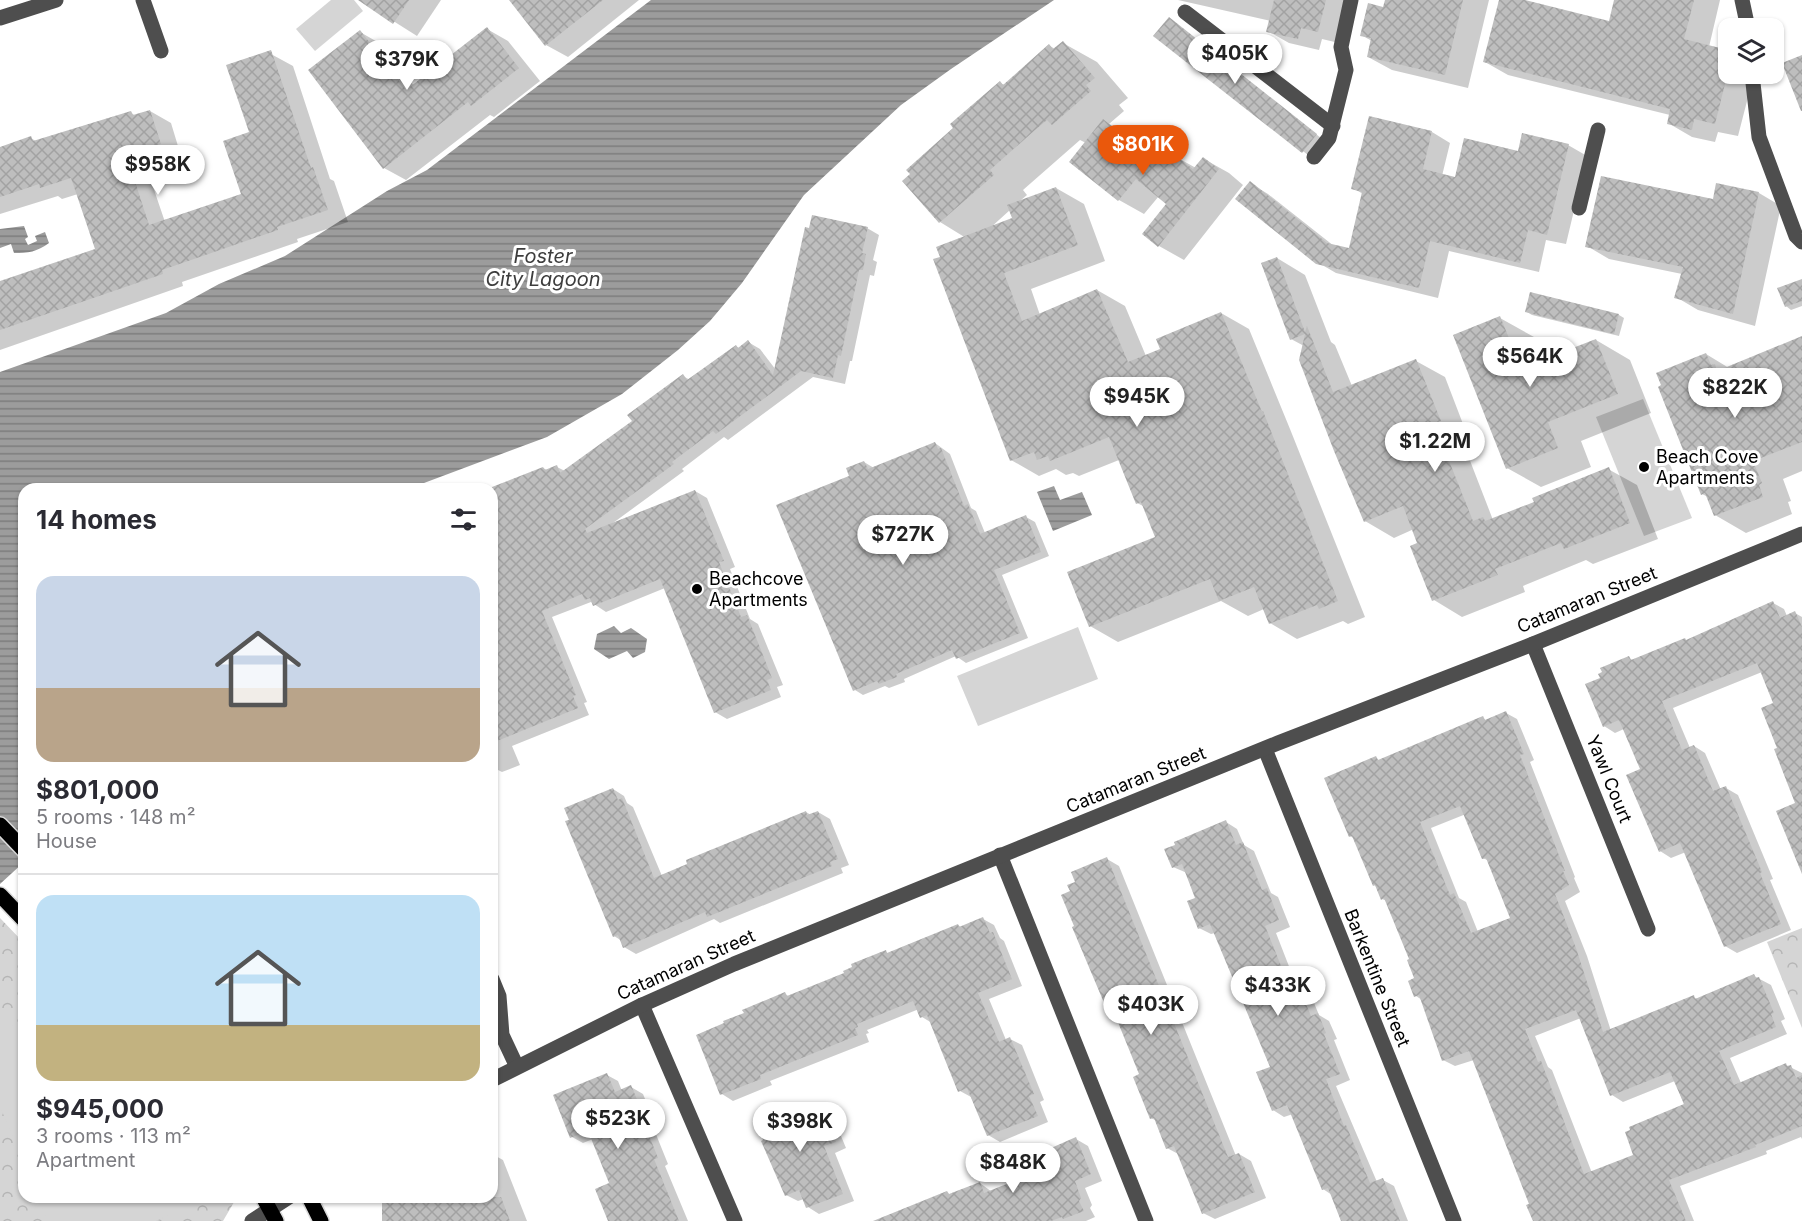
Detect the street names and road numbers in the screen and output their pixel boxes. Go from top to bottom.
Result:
street label: Catamaran Street [1514,562,1660,637]
street label: Yawl Court [1582,732,1637,826]
street label: Catamaran Street [1063,742,1209,817]
street label: Barkentine Street [1340,906,1415,1050]
street label: Catamaran Street [614,925,758,1004]

